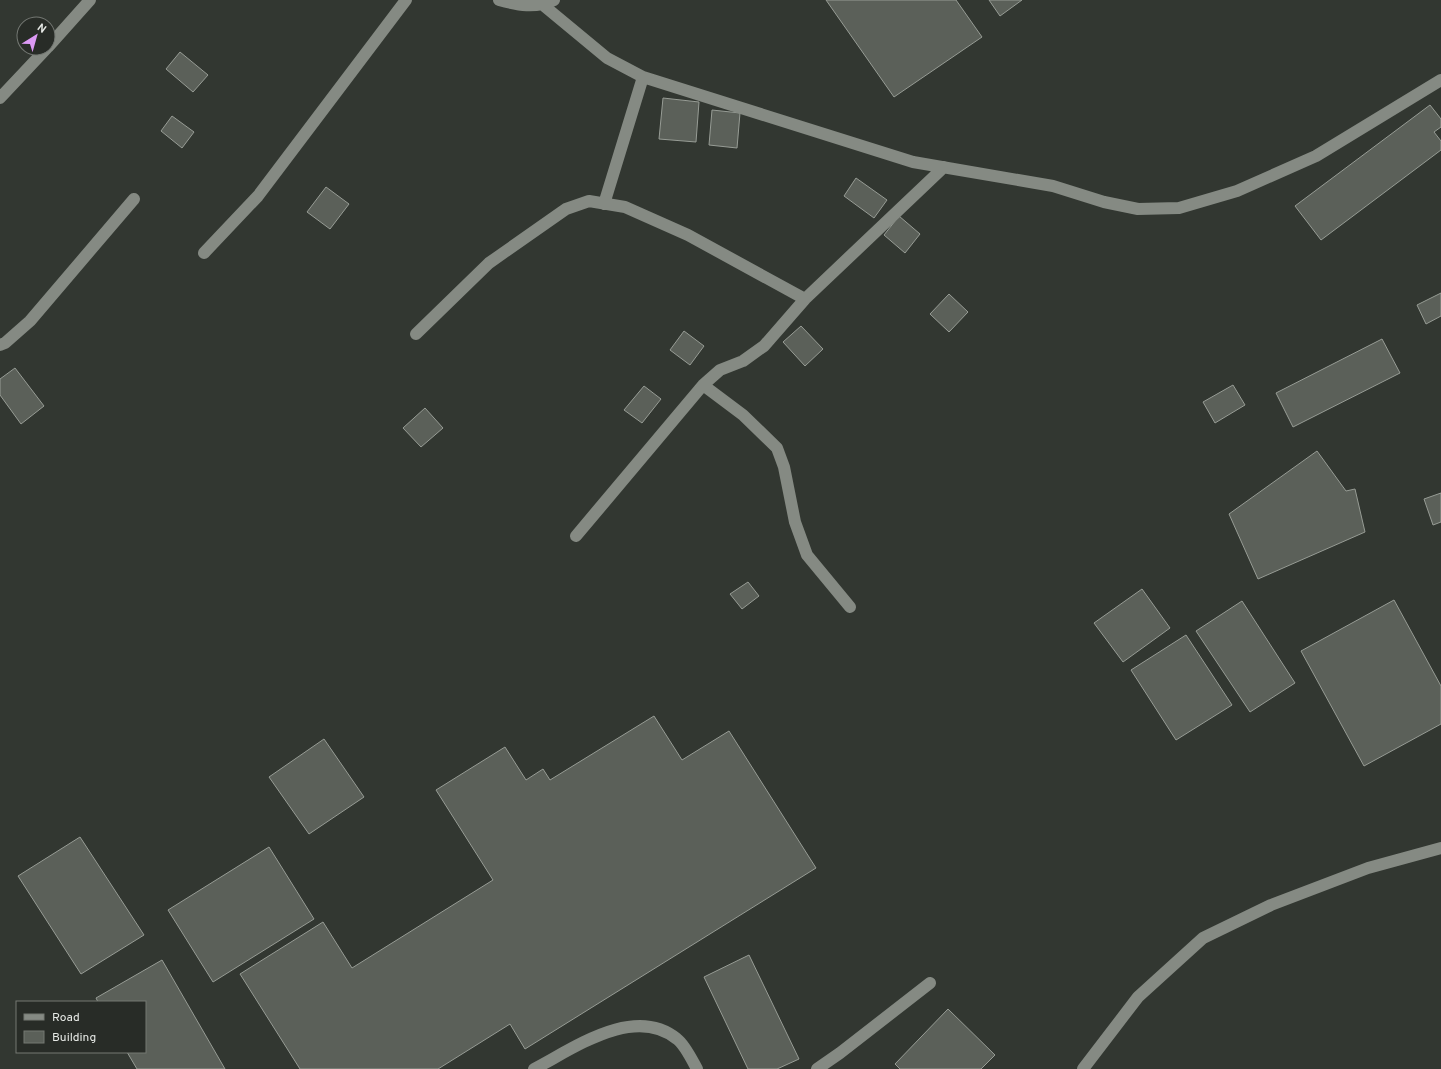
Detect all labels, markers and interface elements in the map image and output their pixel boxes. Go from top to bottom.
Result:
north arrow [16,16,56,56]
text: N [34,21,49,37]
legend [16,1001,146,1053]
text: Road [52,1010,80,1026]
text: Building [52,1030,96,1046]

